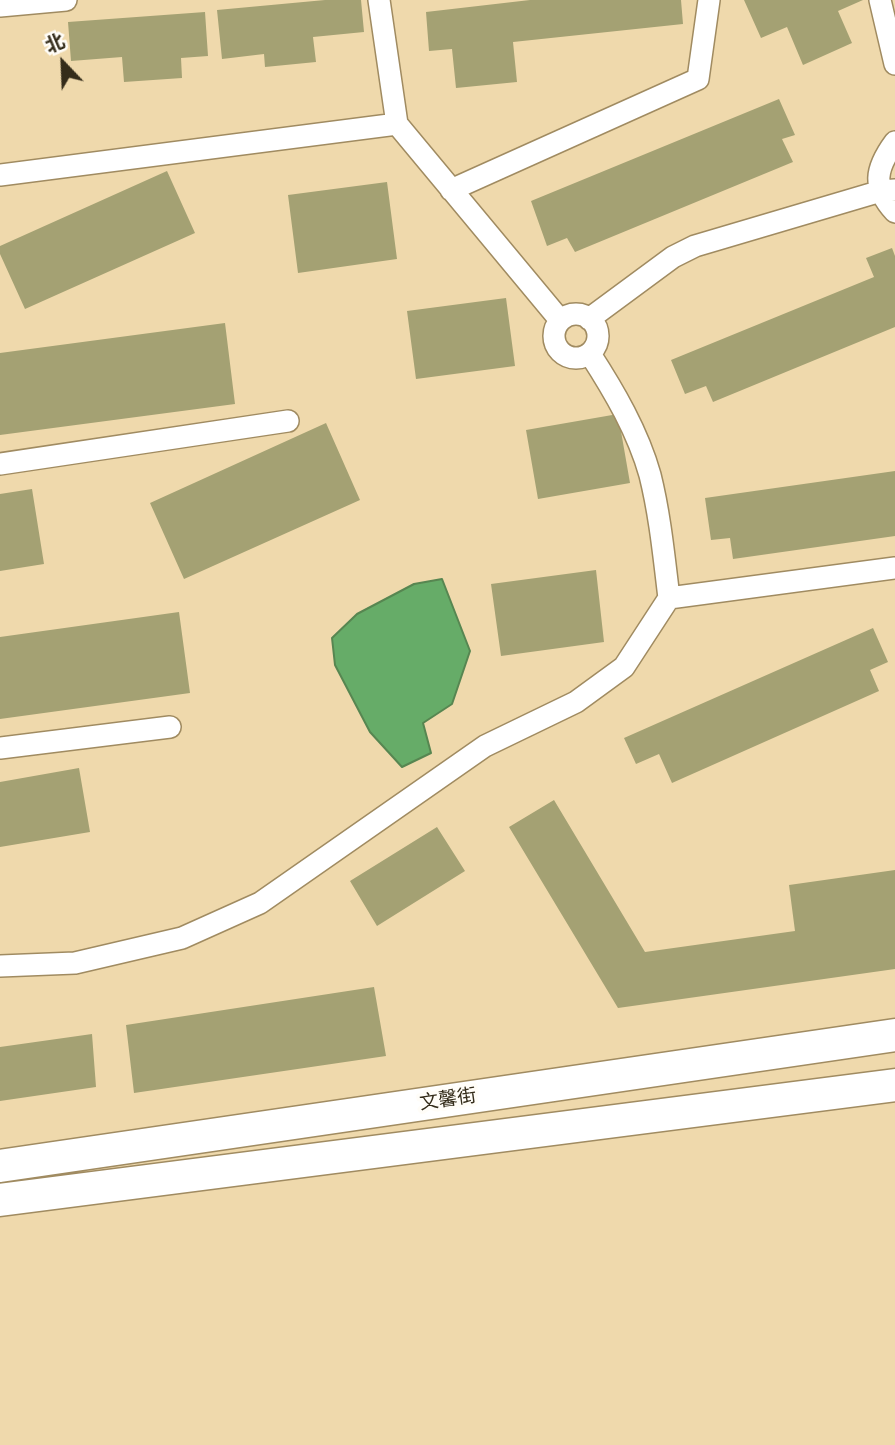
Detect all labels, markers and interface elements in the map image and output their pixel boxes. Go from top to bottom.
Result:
north arrow [28,28,98,98]
text: 北 [42,30,67,57]
street label: 文馨街 [418,1085,478,1115]

